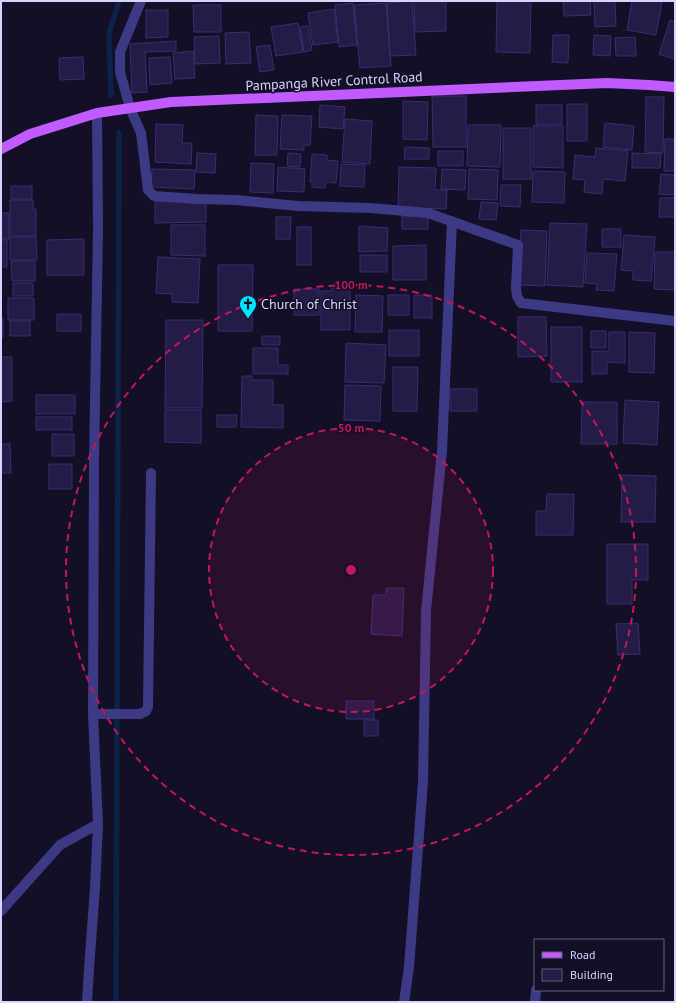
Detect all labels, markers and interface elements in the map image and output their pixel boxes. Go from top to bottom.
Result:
street label: Pampanga River Control Road [245,67,423,95]
text: 100 m [334,277,368,292]
church icon: Church of Christ [238,294,258,319]
place label: Church of Christ [261,295,357,313]
text: 50 m [338,420,364,435]
centre of rings [344,563,358,577]
legend [534,939,664,991]
text: Road [570,947,595,962]
text: Building [570,967,613,982]

